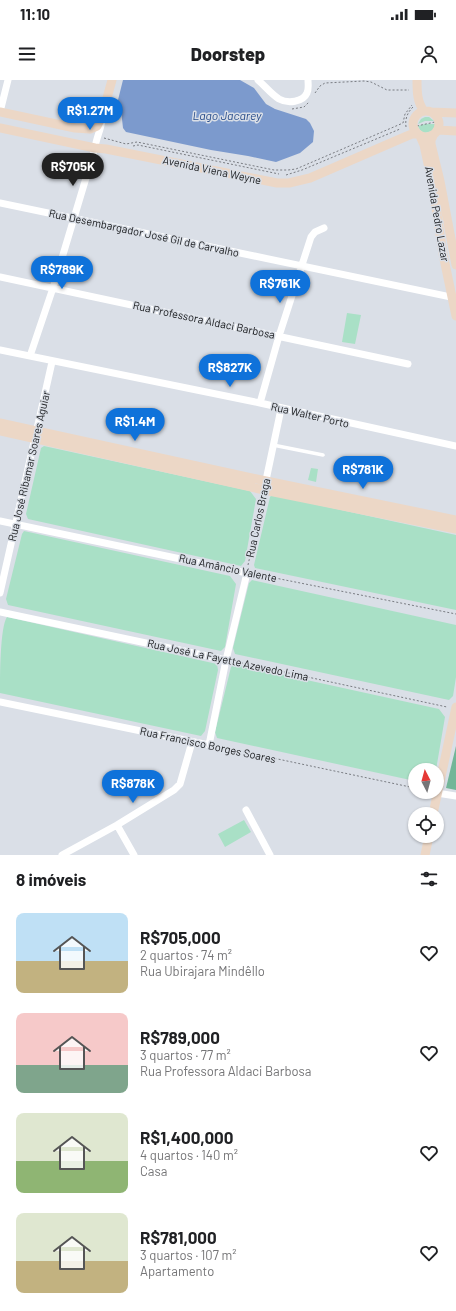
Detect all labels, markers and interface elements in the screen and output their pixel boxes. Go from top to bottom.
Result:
text: 11:10 [20,5,50,23]
icon: menu [16,43,38,65]
text: Doorstep [191,43,265,65]
icon: person [418,43,440,65]
pin: R$1.27M [53,97,127,131]
text: R$1.27M [67,102,113,118]
water label: Lago Jacarey [193,108,262,122]
pin: R$705K [40,153,106,187]
street label: Avenida Viena Weyne [162,153,263,186]
text: R$705K [51,158,95,174]
street label: Avenida Pedro Lazar [423,165,452,263]
street label: Rua Desembargador José Gil de Carvalho [48,206,240,259]
pin: R$789K [29,256,95,290]
text: R$789K [40,261,84,277]
pin: R$761K [247,270,313,304]
text: R$761K [259,275,301,291]
street label: Rua Professora Aldaci Barbosa [132,298,276,341]
pin: R$827K [197,354,263,388]
text: R$827K [208,359,252,375]
street label: Rua José Ribamar Soares Aguiar [5,389,52,542]
street label: Rua Walter Porto [270,399,351,430]
pin: R$1.4M [102,408,168,442]
text: R$1.4M [115,413,155,429]
pin: R$781K [330,456,396,490]
text: R$781K [342,461,384,477]
street label: Rua Carlos Braga [243,477,272,559]
street label: Rua Amâncio Valente [178,551,278,584]
street label: Rua José La Fayette Azevedo Lima [146,636,310,683]
street label: Rua Francisco Borges Soares [139,724,277,765]
north arrow [408,763,444,799]
map controls [408,763,444,843]
pin: R$878K [100,770,166,804]
text: R$878K [111,775,155,791]
button: locate [408,807,444,843]
icon: filters [418,868,440,890]
text: 8 imóveis [16,869,86,889]
text: R$705,000 [140,927,221,947]
icon: home [48,929,96,977]
icon: heart [418,942,440,964]
text: 2 quartos · 74 m² [140,947,232,963]
text: Rua Ubirajara Mindêllo [140,963,265,979]
text: R$789,000 [140,1027,220,1047]
icon: home [48,1029,96,1077]
icon: heart [418,1042,440,1064]
text: 3 quartos · 77 m² [140,1047,231,1063]
text: Rua Professora Aldaci Barbosa [140,1063,311,1079]
text: R$1,400,000 [140,1127,233,1147]
icon: home [48,1129,96,1177]
icon: heart [418,1142,440,1164]
text: 4 quartos · 140 m² [140,1147,238,1163]
text: Casa [140,1163,167,1179]
text: R$781,000 [140,1227,217,1247]
icon: home [48,1229,96,1277]
icon: heart [418,1242,440,1264]
text: 3 quartos · 107 m² [140,1247,236,1263]
text: Apartamento [140,1263,214,1279]

